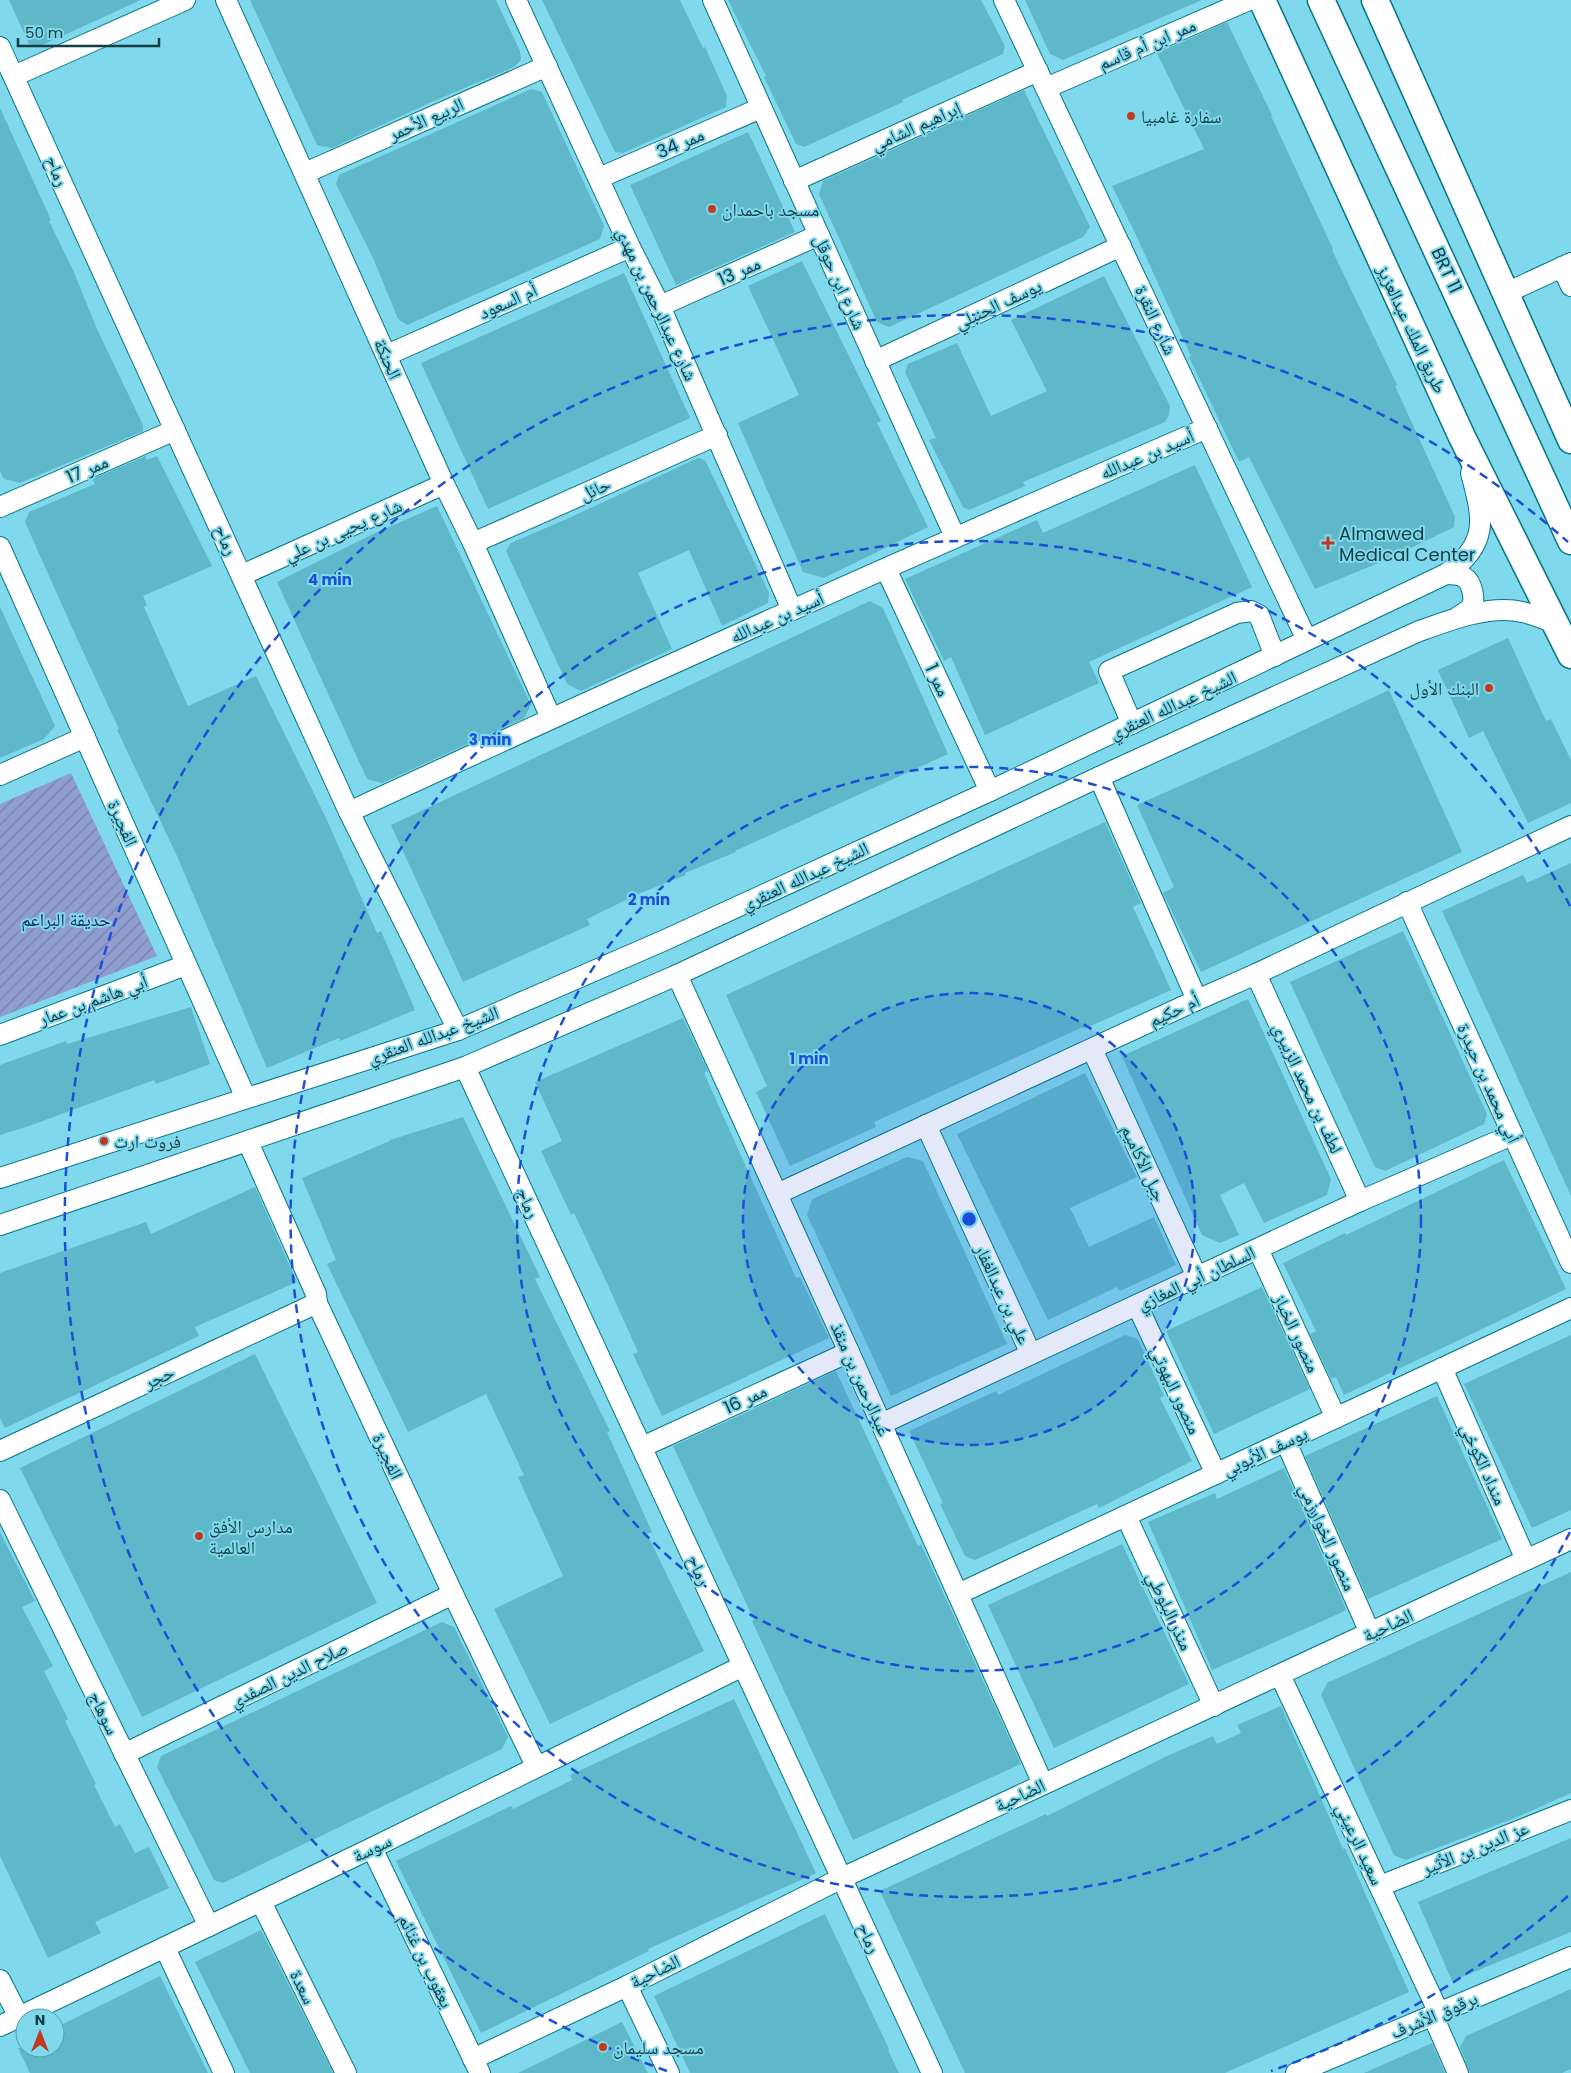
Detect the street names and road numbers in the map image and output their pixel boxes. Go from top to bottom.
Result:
street label: ممر ابن أم قاسم [1094,12,1200,76]
street label: الربيع الأحمر [383,91,468,147]
street label: إبراهيم الشامي [867,95,966,159]
street label: ممر 34 [652,122,708,164]
street label: رماح [39,152,75,190]
street label: شارع عبدالرحمن بن مهدي [608,223,704,386]
street label: شارع ابن حوقل [808,230,872,334]
street label: BRT 11 [1426,243,1468,297]
street label: ممر 13 [714,251,764,291]
street label: طريق الملك عبدالعزيز [1371,260,1453,397]
street label: يوسف الحنبلي [950,273,1047,337]
street label: أم السعود [475,277,541,325]
street label: شارع النقرة [1129,281,1183,359]
street label: الحنكة [368,335,408,383]
street label: أسيد بن عبدالله [1096,423,1198,485]
street label: ممر 17 [62,449,112,489]
street label: حائل [575,471,615,507]
street label: شارع يحيى بن علي [280,493,407,570]
street label: رماح [208,521,244,559]
street label: أسيد بن عبدالله [726,585,828,649]
street label: ممر 1 [920,660,956,700]
street label: الشيخ عبدالله العنقري [1105,665,1242,748]
street label: الفجيرة [102,796,144,850]
street label: الشيخ عبدالله العنقري [737,836,874,919]
street label: أبي هاشم بن عمار [34,969,152,1034]
street label: أم حكيم [1144,987,1204,1033]
street label: الشيخ عبدالله العنقري [364,1000,503,1073]
street label: لطف بن محمد الزبيري [1265,1019,1349,1158]
street label: أبي محمد بن حيدرة [1449,1019,1527,1148]
street label: جبل الأكاميم [1115,1121,1173,1205]
street label: رماح [510,1184,546,1222]
street label: علي بن عبدالغفار [966,1239,1037,1349]
street label: السلطان أبي المغازي [1133,1240,1260,1319]
street label: منصور الخباز [1267,1289,1326,1377]
street label: عبدالرحمن بن منقذ [825,1318,897,1440]
street label: منصور البهوتي [1142,1342,1207,1439]
street label: حجر [139,1359,178,1395]
street label: ممر 16 [719,1378,771,1420]
street label: منداد الكوخي [1453,1419,1513,1510]
street label: يوسف الأيوبي [1218,1420,1313,1484]
street label: الفجيرة [366,1429,410,1483]
street label: منصور الخوارزمي [1291,1479,1363,1596]
street label: رماح [681,1551,717,1589]
street label: منذر البلوطي [1139,1568,1199,1656]
street label: الضاحية [1359,1603,1417,1647]
street label: صلاح الدين الصفدي [226,1635,353,1716]
street label: سوهاج [83,1687,125,1739]
street label: الضاحية [991,1773,1049,1817]
street label: سعيد الرعيني [1328,1799,1390,1890]
street label: عز الدين بن الأثير [1417,1815,1532,1881]
street label: سوسة [348,1828,396,1868]
street label: يعقوب بن غنائم [393,1910,459,2012]
street label: رماح [851,1919,887,1957]
street label: الضاحية [626,1948,684,1994]
street label: سعدة [284,1966,322,2008]
street label: برقوق الأشرف [1386,1985,1482,2045]

